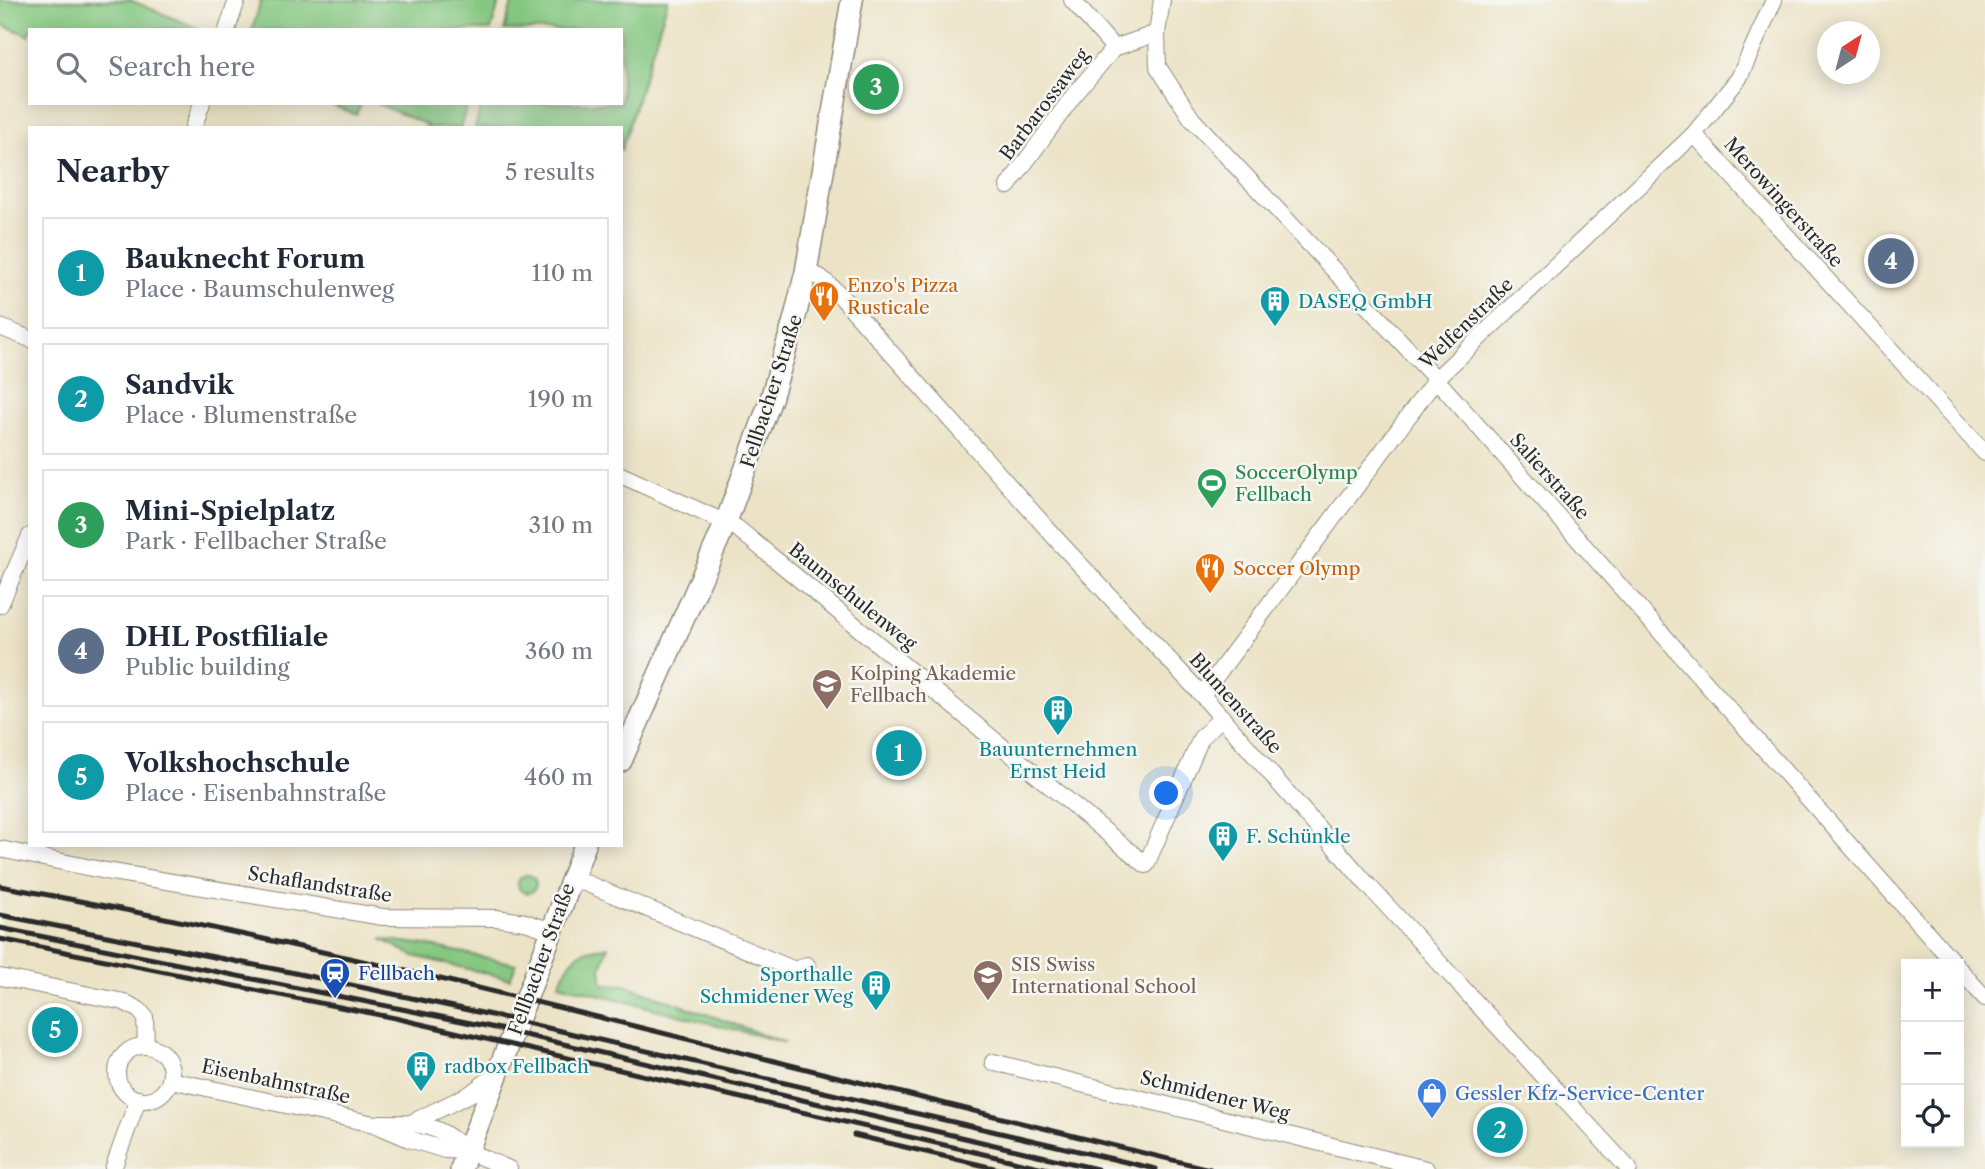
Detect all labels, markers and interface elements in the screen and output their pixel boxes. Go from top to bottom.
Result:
north arrow [1817,21,1880,84]
search box [28,28,623,105]
street label: Barbarossaweg [995,43,1095,165]
icon: search [52,48,90,86]
text: Search here [108,51,255,83]
pin: 3 [853,61,899,113]
street label: Merowingerstraße [1719,133,1848,272]
text: Nearby [56,153,169,190]
text: 5 results [505,158,595,186]
pin: 4 [1868,235,1914,287]
text: Bauknecht Forum [125,243,365,275]
text: 1 [76,259,86,287]
text: 110 m [532,259,593,287]
street label: Welfenstraße [1414,273,1518,374]
place label: Enzo's Pizza Rusticale [847,274,958,319]
text: Place · Baumschulenweg [125,275,394,303]
restaurant icon: Enzo's Pizza Rusticale [807,279,841,323]
building icon: DASEQ GmbH [1258,284,1292,328]
place label: DASEQ GmbH [1298,290,1433,313]
street label: Fellbacher Straße [736,311,807,471]
text: Sandvik [125,369,234,401]
text: 2 [74,385,88,413]
text: 190 m [528,385,593,413]
text: Place · Blumenstraße [125,401,357,429]
street label: Salierstraße [1505,428,1594,524]
place label: SoccerOlymp Fellbach [1235,461,1358,506]
sports icon: SoccerOlymp Fellbach [1195,466,1229,510]
text: Mini-Spielplatz [125,495,335,527]
text: 3 [75,511,88,539]
text: 310 m [529,511,593,539]
text: Park · Fellbacher Straße [125,527,387,555]
street label: Baumschulenweg [784,538,922,656]
restaurant icon: Soccer Olymp [1193,551,1227,595]
place label: Soccer Olymp [1233,557,1360,580]
text: DHL Postfiliale [125,621,328,653]
text: 4 [74,637,88,665]
text: 360 m [525,637,593,665]
street label: Blumenstraße [1184,648,1287,758]
text: Public building [125,653,290,681]
place label: Kolping Akademie Fellbach [850,662,1016,707]
school or university icon: Kolping Akademie Fellbach [810,667,844,711]
building icon: Bauunternehmen Ernst Heid [1041,693,1075,737]
pin: 1 [876,727,922,779]
place label: Bauunternehmen Ernst Heid [979,738,1137,783]
text: Volkshochschule [125,747,350,779]
text: 5 [75,763,87,791]
text: 460 m [524,763,593,791]
your location [1149,776,1183,810]
text: Place · Eisenbahnstraße [125,779,386,807]
building icon: F. Schünkle [1206,819,1240,863]
place label: F. Schünkle [1246,825,1351,848]
street label: Schaflandstraße [246,862,394,907]
street label: Fellbacher Straße [503,880,580,1038]
place label: SIS Swiss International School [1011,953,1197,998]
station icon: Fellbach [318,956,352,1000]
school or university icon: SIS Swiss International School [971,958,1005,1002]
map controls [1901,959,1964,1148]
button: + [1901,959,1964,1022]
place label: Fellbach [358,962,435,985]
place label: Sporthalle Schmidener Weg [700,963,854,1008]
building icon: Sporthalle Schmidener Weg [859,968,893,1012]
pin: 5 [32,1004,78,1056]
button: − [1901,1022,1964,1085]
building icon: radbox Fellbach [404,1049,438,1093]
street label: Eisenbahnstraße [199,1054,352,1109]
place label: radbox Fellbach [444,1055,589,1078]
street label: Schmidener Weg [1138,1066,1293,1125]
shop icon: Gessler Kfz-Service-Center [1415,1076,1449,1120]
place label: Gessler Kfz-Service-Center [1455,1082,1704,1105]
button: locate [1901,1085,1964,1148]
pin: 2 [1477,1104,1523,1156]

